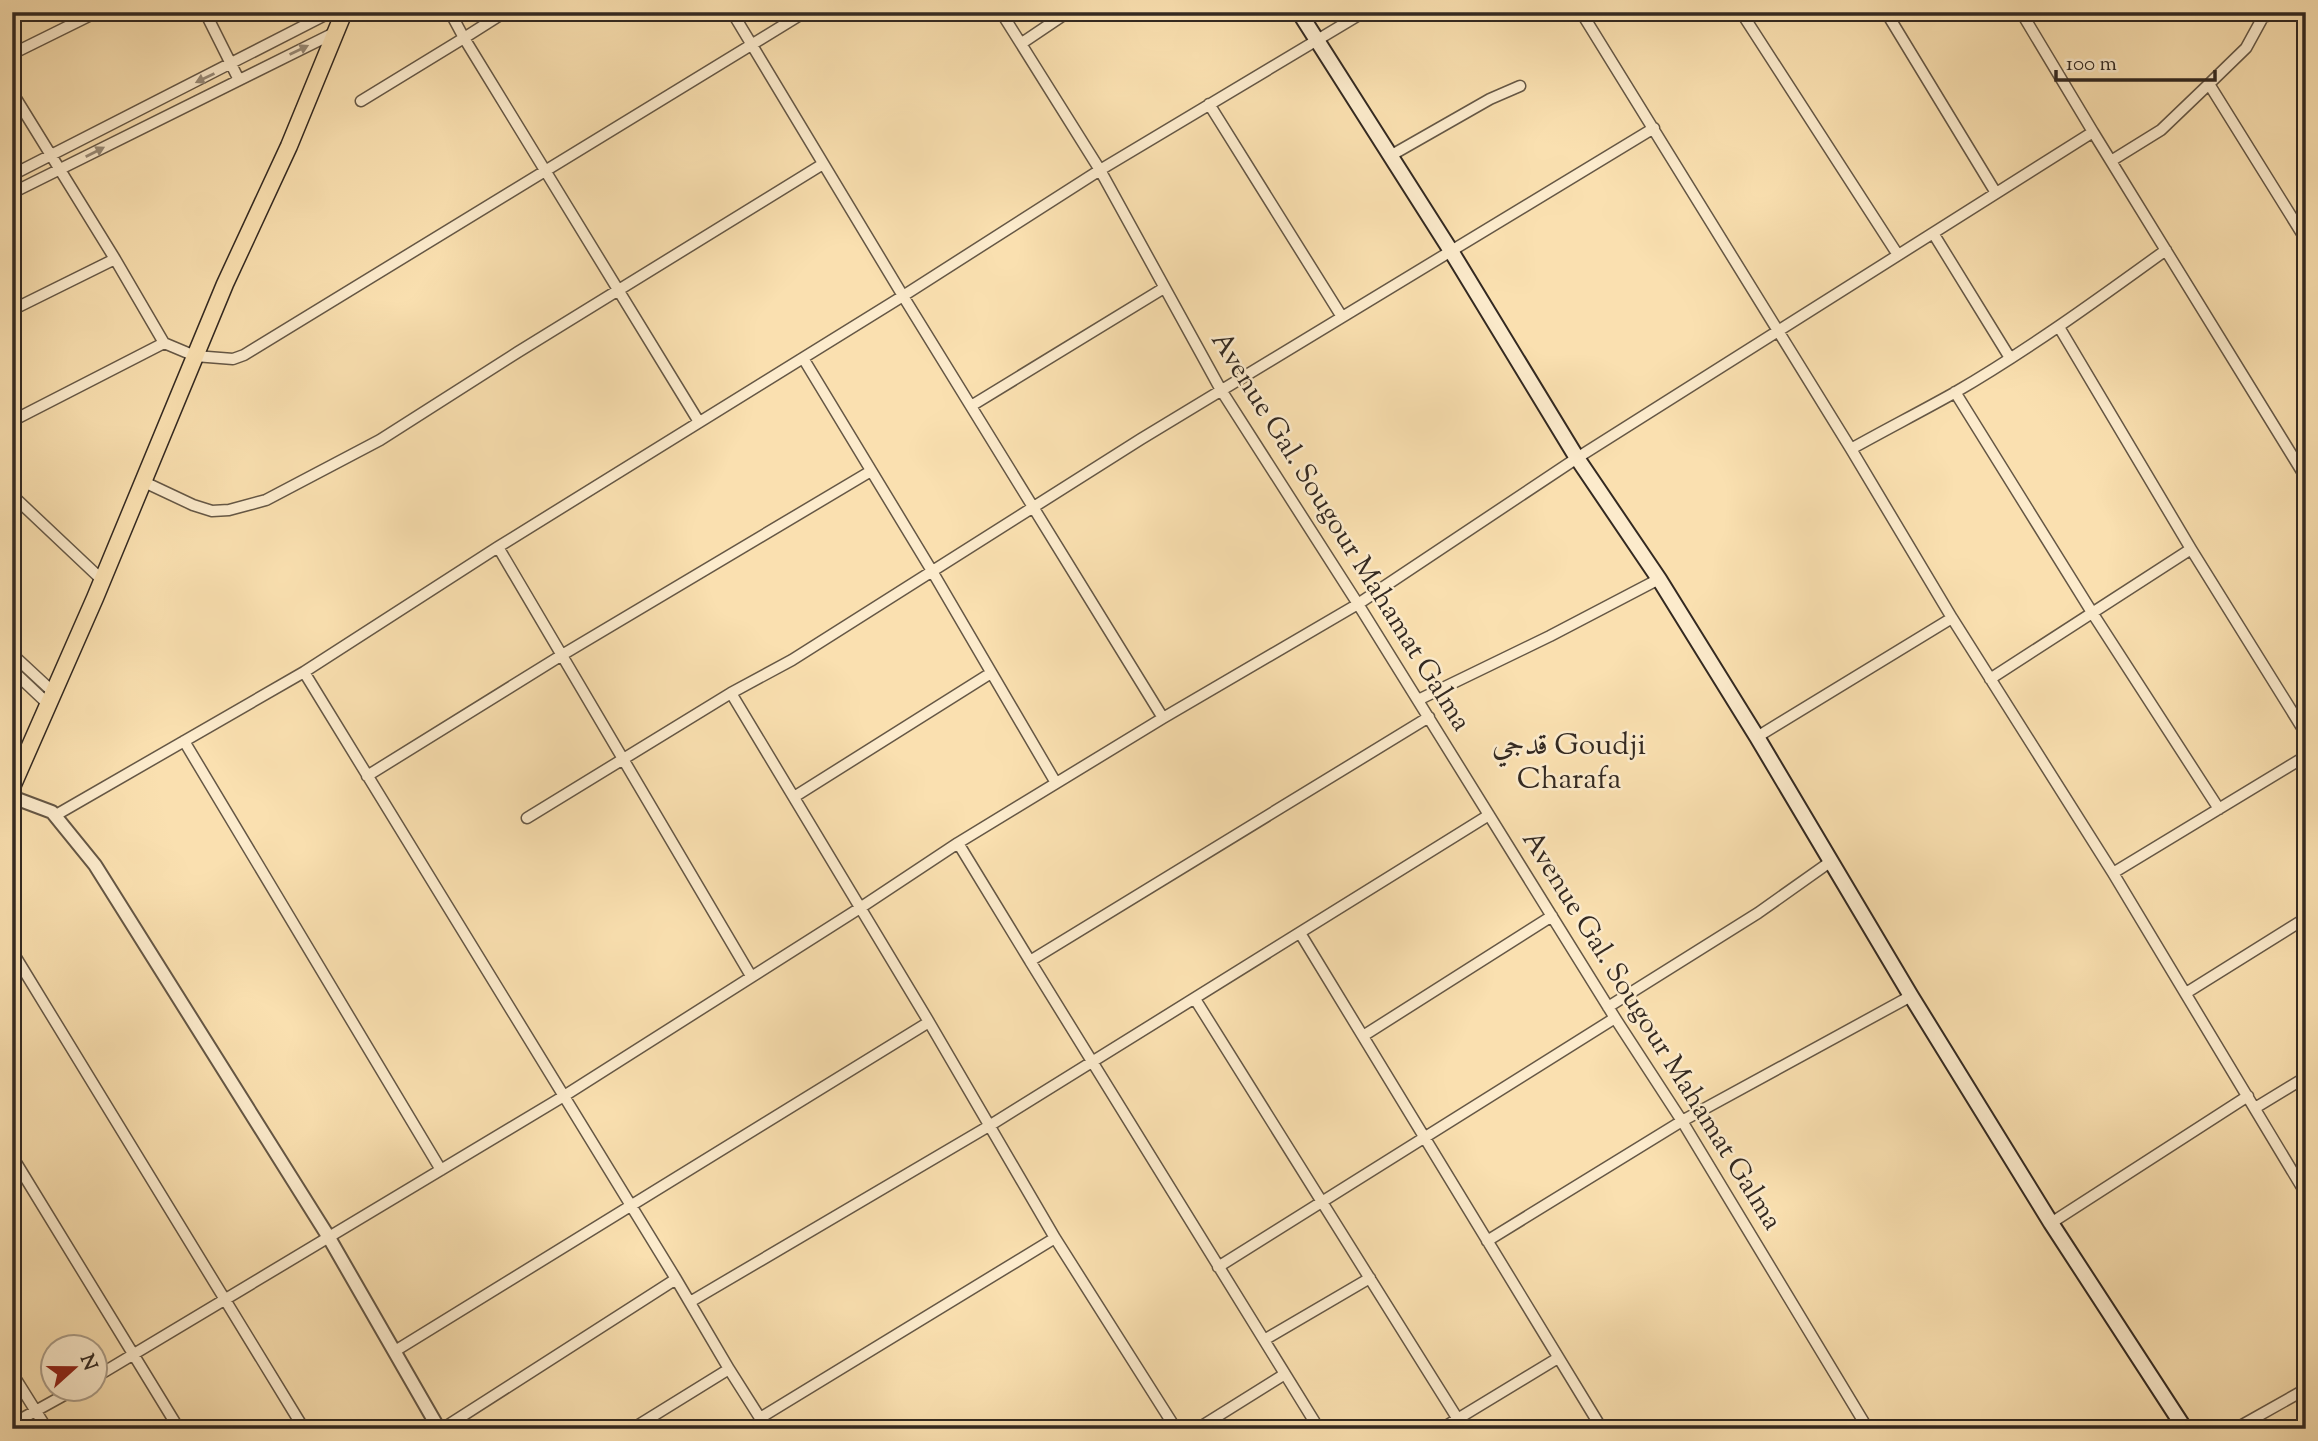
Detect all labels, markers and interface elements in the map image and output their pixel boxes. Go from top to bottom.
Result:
scale bar [2056,38,2215,82]
one-way arrow [289,44,309,55]
text: 100 m [2066,50,2117,80]
one-way arrow [195,72,215,83]
one-way arrow [85,147,105,158]
street label: Avenue Gal. Sougour Mahamat Galma [1200,324,1480,740]
district label: قدجي Goudji Charafa [1492,725,1646,802]
street label: Avenue Gal. Sougour Mahamat Galma [1511,823,1791,1239]
north arrow [38,1332,108,1402]
text: N [72,1351,103,1375]

